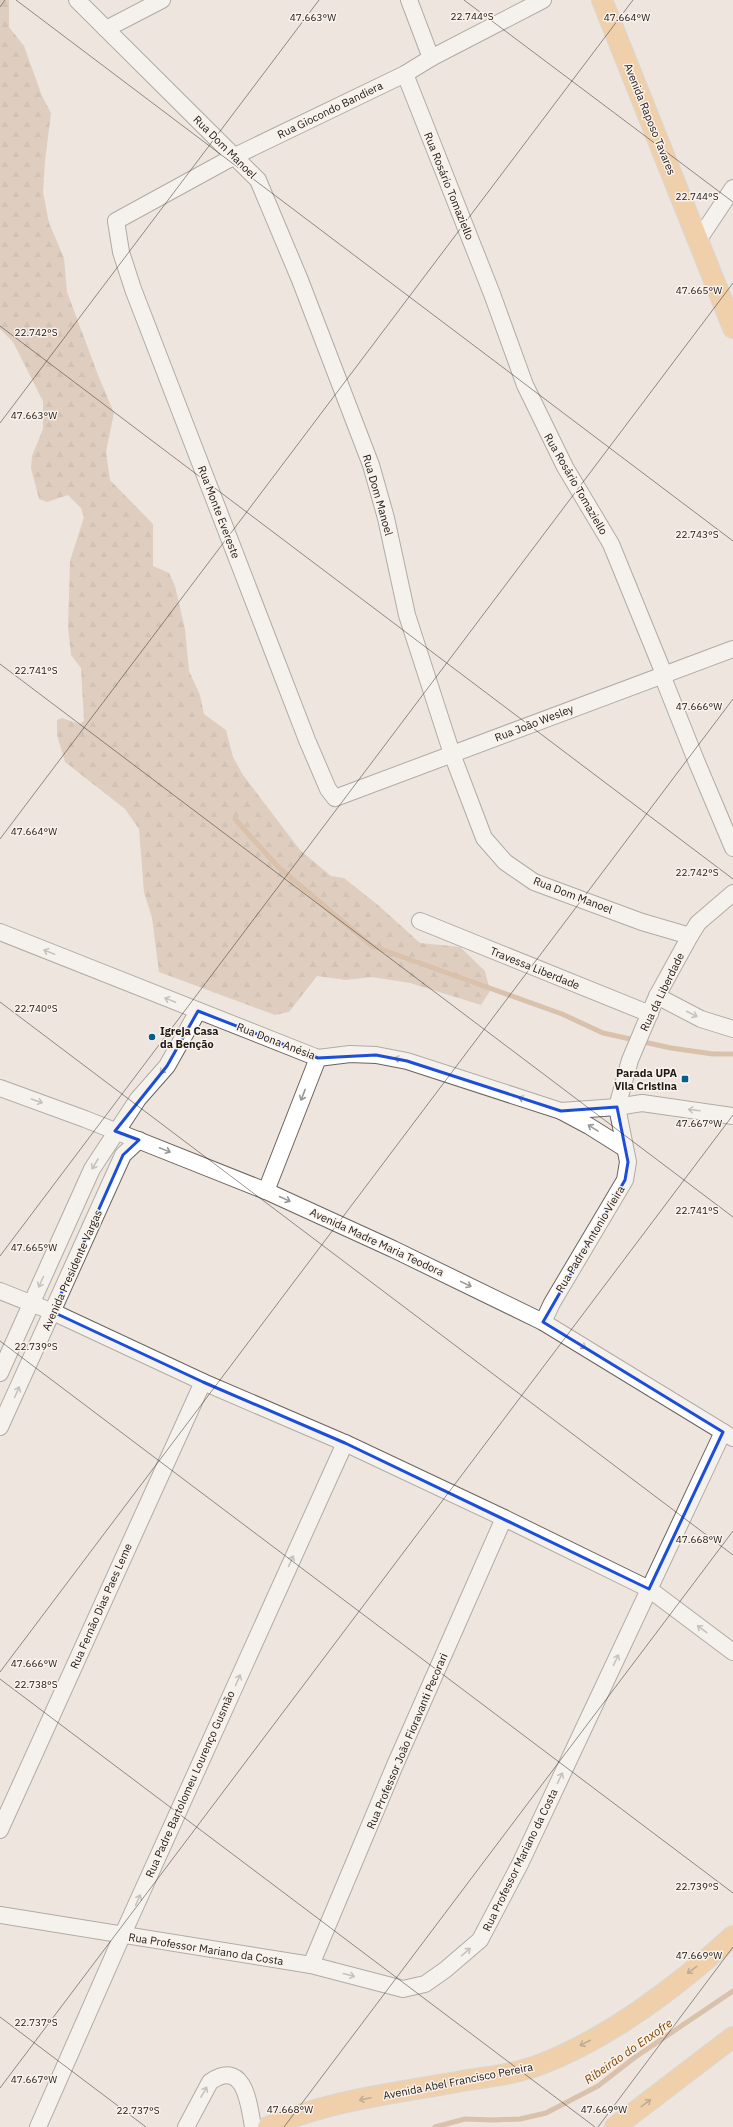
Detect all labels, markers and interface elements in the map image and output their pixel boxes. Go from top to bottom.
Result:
text: 22.744°S [450,10,494,23]
text: 47.663°W [290,11,336,24]
text: 47.664°W [604,11,650,24]
street label: Avenida Raposo Tavares [621,61,679,177]
street label: Rua Giocondo Bandiera [275,78,385,142]
street label: Rua Dom Manoel [190,112,260,182]
street label: Rua Rosário Tomaziello [421,130,477,242]
text: 22.744°S [675,190,719,203]
text: 47.665°W [676,284,722,297]
text: 22.742°S [14,326,58,339]
text: 47.663°W [11,409,57,422]
street label: Rua Rosário Tomaziello [541,431,611,537]
street label: Rua Dom Manoel [360,453,396,537]
street label: Rua Monte Evereste [195,464,243,560]
text: 22.743°S [675,528,719,541]
text: 22.741°S [14,664,58,677]
text: 47.666°W [676,700,722,713]
street label: Rua João Wesley [492,701,576,745]
text: 47.664°W [11,825,57,838]
text: 22.742°S [675,866,719,879]
street label: Rua Dom Manoel [531,873,615,917]
street label: Travessa Liberdade [488,944,582,992]
one-way arrow [44,948,56,955]
street label: Rua da Liberdade [637,950,687,1034]
one-way arrow [165,996,177,1004]
text: 22.740°S [14,1002,58,1015]
one-way arrow [686,1011,698,1018]
street label: Rua Dona Anésia [235,1020,318,1063]
place label: Igreja Casa da Benção [160,1024,219,1051]
marker: Igreja Casa da Benção [147,1032,157,1042]
one-way arrow [394,1055,407,1063]
one-way arrow [160,1063,169,1074]
place label: Parada UPA Vila Cristina [614,1066,677,1093]
marker: Parada UPA Vila Cristina [680,1074,690,1084]
one-way arrow [299,1088,307,1100]
one-way arrow [518,1095,531,1102]
one-way arrow [30,1098,42,1106]
one-way arrow [688,1106,701,1114]
text: 47.667°W [676,1117,722,1130]
one-way arrow [587,1124,599,1132]
one-way arrow [158,1147,170,1155]
one-way arrow [91,1158,99,1169]
street label: Rua Padre Antonio Vieira [552,1183,628,1295]
one-way arrow [279,1196,291,1203]
text: 22.741°S [675,1204,719,1217]
street label: Avenida Madre Maria Teodora [308,1205,446,1279]
street label: Avenida Presidente Vargas [39,1207,105,1333]
text: 47.665°W [11,1241,57,1254]
one-way arrow [37,1276,44,1288]
one-way arrow [460,1281,472,1288]
text: 22.739°S [14,1340,58,1353]
one-way arrow [575,1341,587,1349]
one-way arrow [14,1387,21,1399]
text: 47.668°W [676,1533,722,1546]
street label: Rua Fernão Dias Paes Leme [67,1541,135,1671]
one-way arrow [288,1556,295,1568]
one-way arrow [696,1625,707,1633]
street label: Rua Professor João Fioravanti Pecorari [363,1651,451,1831]
one-way arrow [613,1654,620,1666]
text: 47.666°W [11,1657,57,1670]
one-way arrow [234,1674,242,1686]
text: 22.738°S [14,1678,58,1691]
street label: Rua Padre Bartolomeu Lourenço Gusmão [142,1688,238,1880]
one-way arrow [557,1772,564,1784]
street label: Rua Professor Mariano da Costa [479,1786,561,1933]
text: 22.739°S [675,1880,719,1893]
one-way arrow [135,1894,142,1906]
street label: Rua Professor Mariano da Costa [128,1930,285,1968]
one-way arrow [460,1948,471,1957]
text: 47.669°W [676,1949,722,1962]
one-way arrow [687,1966,698,1974]
one-way arrow [342,1971,355,1979]
water label: Ribeirão do Enxofre [581,2015,675,2087]
text: 22.737°S [14,2016,58,2029]
one-way arrow [579,2040,591,2047]
street label: Avenida Abel Francisco Pereira [382,2060,534,2102]
text: 47.667°W [11,2073,57,2086]
one-way arrow [200,2086,208,2098]
one-way arrow [359,2096,372,2104]
one-way arrow [640,2099,651,2108]
text: 47.668°W [267,2103,313,2116]
text: 47.669°W [581,2103,627,2116]
text: 22.737°S [116,2104,160,2117]

